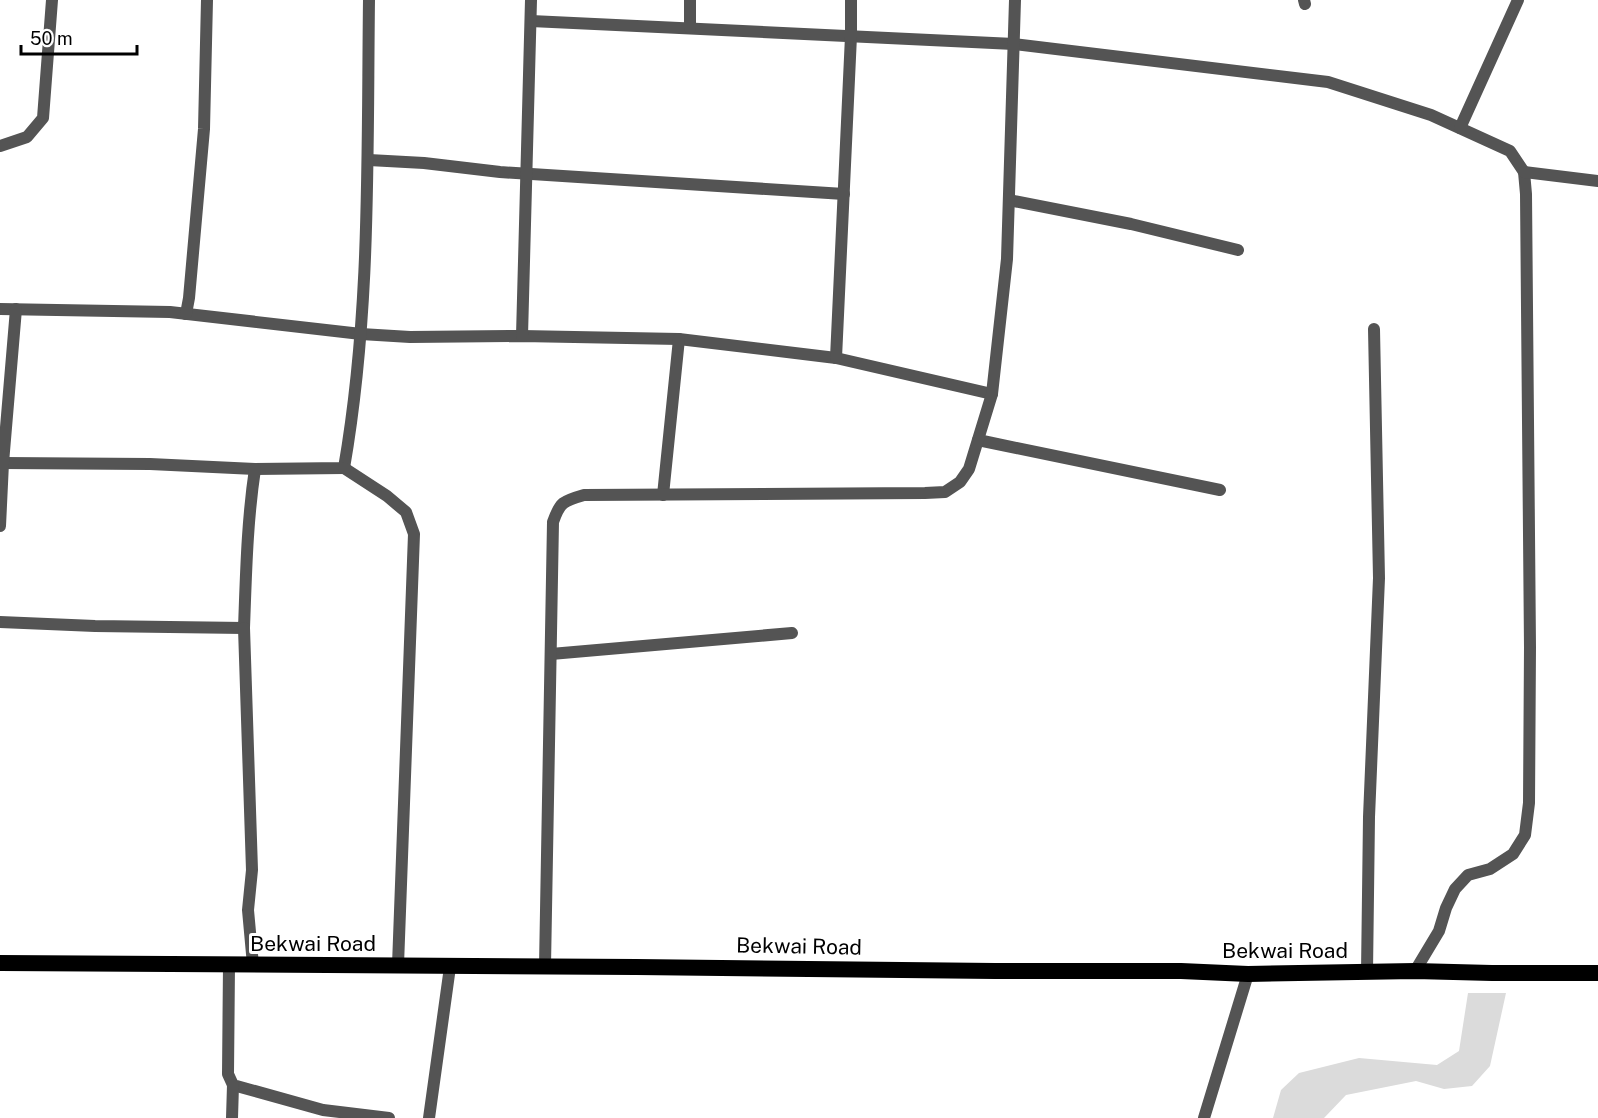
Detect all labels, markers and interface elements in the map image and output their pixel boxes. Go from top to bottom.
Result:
scale bar [21,18,136,56]
text: 50 m [30,28,73,49]
street label: Bekwai Road [250,931,376,956]
street label: Bekwai Road [736,932,862,960]
street label: Bekwai Road [1222,938,1348,963]

